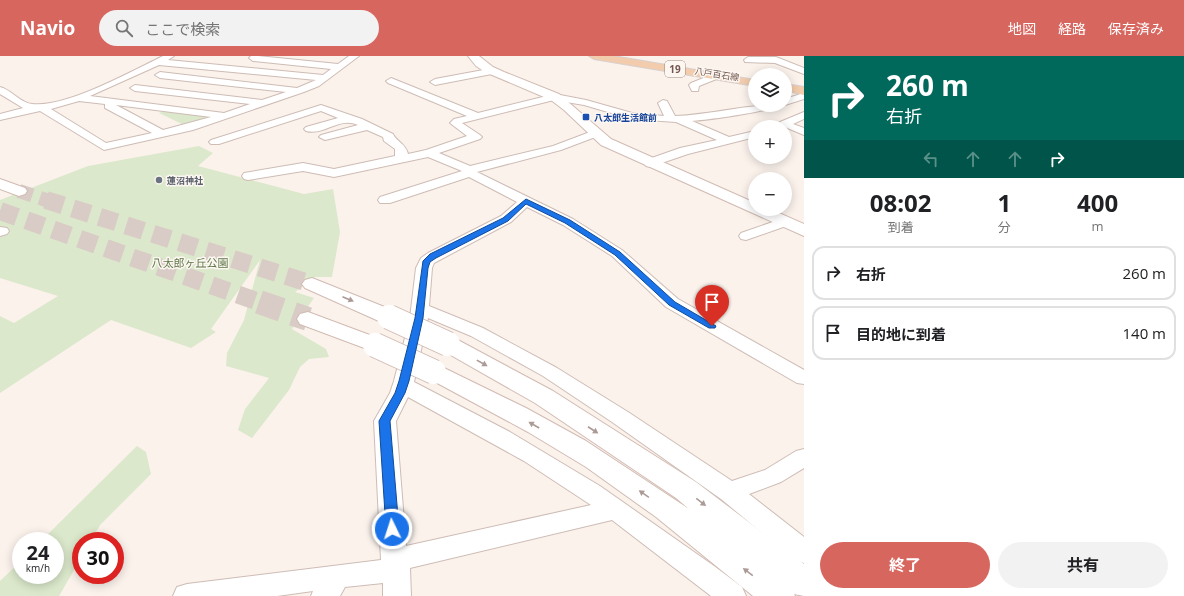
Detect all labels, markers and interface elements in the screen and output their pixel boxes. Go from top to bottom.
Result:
search box [99,10,379,46]
text: Navio [20,15,75,41]
icon: search [113,17,135,39]
text: ここで検索 [145,19,220,39]
text: 地図 [1008,19,1036,38]
text: 経路 [1058,19,1086,38]
text: 保存済み [1108,19,1164,38]
road number: 19 [665,61,685,77]
street label: 八戸百石線 [694,64,741,84]
text: 260 m [886,66,969,104]
map controls [748,68,792,216]
button: layers [748,68,792,112]
icon: right [820,72,872,124]
text: 右折 [886,104,922,128]
place label: 八太郎生活館前 [594,111,657,124]
marker: 八太郎生活館前 [581,112,591,122]
button: + [748,120,792,164]
icon: left [920,148,942,170]
icon: ahead [962,148,984,170]
icon: ahead [1004,148,1026,170]
icon: right [1046,148,1068,170]
button: − [748,172,792,216]
place label: 蓮沼神社 [167,174,203,187]
marker: 蓮沼神社 [154,175,164,185]
text: 08:02 [870,186,932,219]
text: 1 [997,186,1011,219]
text: 400 [1077,186,1118,219]
text: m [1092,217,1104,235]
text: 到着 [888,218,914,236]
text: 分 [998,218,1011,236]
park label: 八太郎ヶ丘公園 [152,255,229,270]
icon: right [822,262,844,284]
text: 260 m [1122,263,1166,283]
text: 右折 [856,264,886,284]
pin [695,285,729,326]
icon: arrive [701,291,723,313]
one-way arrow [343,296,354,302]
icon: arrive [822,322,844,344]
text: 140 m [1122,323,1166,343]
text: 目的地に到着 [856,324,946,344]
one-way arrow [476,360,488,366]
one-way arrow [528,421,540,428]
one-way arrow [587,426,599,433]
one-way arrow [639,490,649,498]
one-way arrow [695,498,706,507]
position arrow [371,508,413,550]
speed limit sign: 30 [72,532,124,584]
text: 24 [27,539,49,566]
button: 終了 [820,542,990,588]
button: 共有 [998,542,1168,588]
text: km/h [26,561,50,575]
one-way arrow [742,568,753,576]

